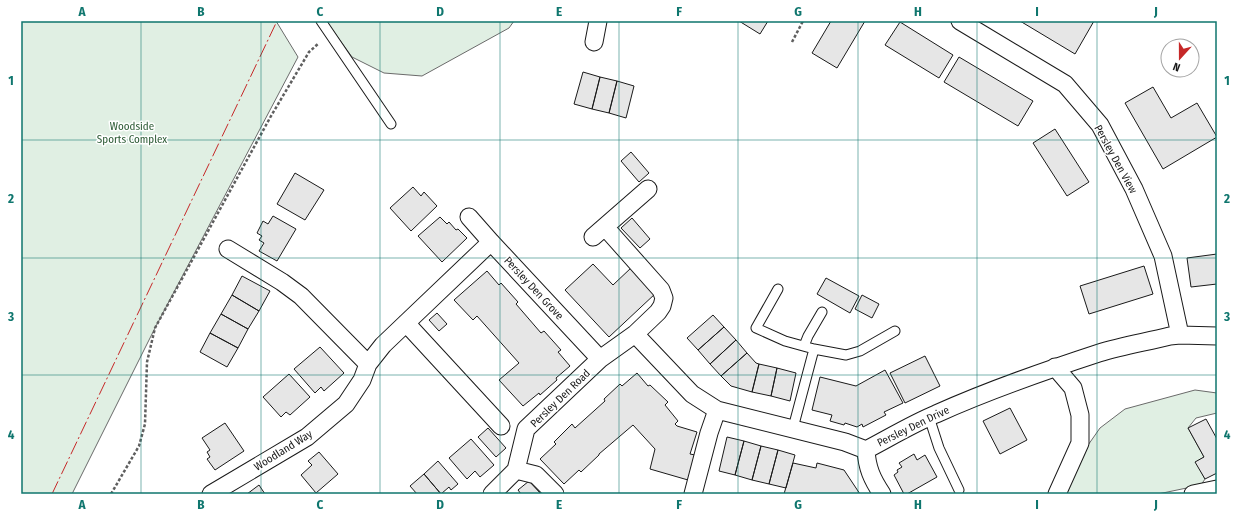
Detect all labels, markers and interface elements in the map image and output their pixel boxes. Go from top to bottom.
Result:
text: A [77,4,86,19]
text: B [197,4,205,19]
text: C [317,4,324,19]
text: D [436,4,444,19]
text: E [556,4,562,19]
text: F [676,4,682,19]
text: G [794,4,802,19]
text: H [914,4,922,19]
text: I [1035,4,1039,19]
text: J [1153,4,1158,19]
north arrow [1160,38,1200,78]
text: N [1171,60,1182,74]
text: 1 [8,73,14,88]
text: 1 [1224,73,1230,88]
park label: Woodside Sports Complex [97,120,167,146]
street label: Persley Den View [1091,123,1140,196]
text: 2 [7,191,14,206]
text: 2 [1223,191,1230,206]
street label: Persley Den Grove [501,254,566,322]
text: 3 [7,309,14,324]
text: 3 [1223,309,1230,324]
street label: Persley Den Road [528,367,593,430]
street label: Persley Den Drive [875,403,951,449]
text: 4 [8,427,15,442]
street label: Woodland Way [252,427,315,473]
text: 4 [1224,427,1231,442]
text: A [77,497,86,512]
text: B [197,497,205,512]
text: C [317,497,324,512]
text: D [436,497,444,512]
text: E [556,497,562,512]
text: F [676,497,682,512]
text: G [794,497,802,512]
text: H [914,497,922,512]
text: I [1035,497,1039,512]
text: J [1153,497,1158,512]

